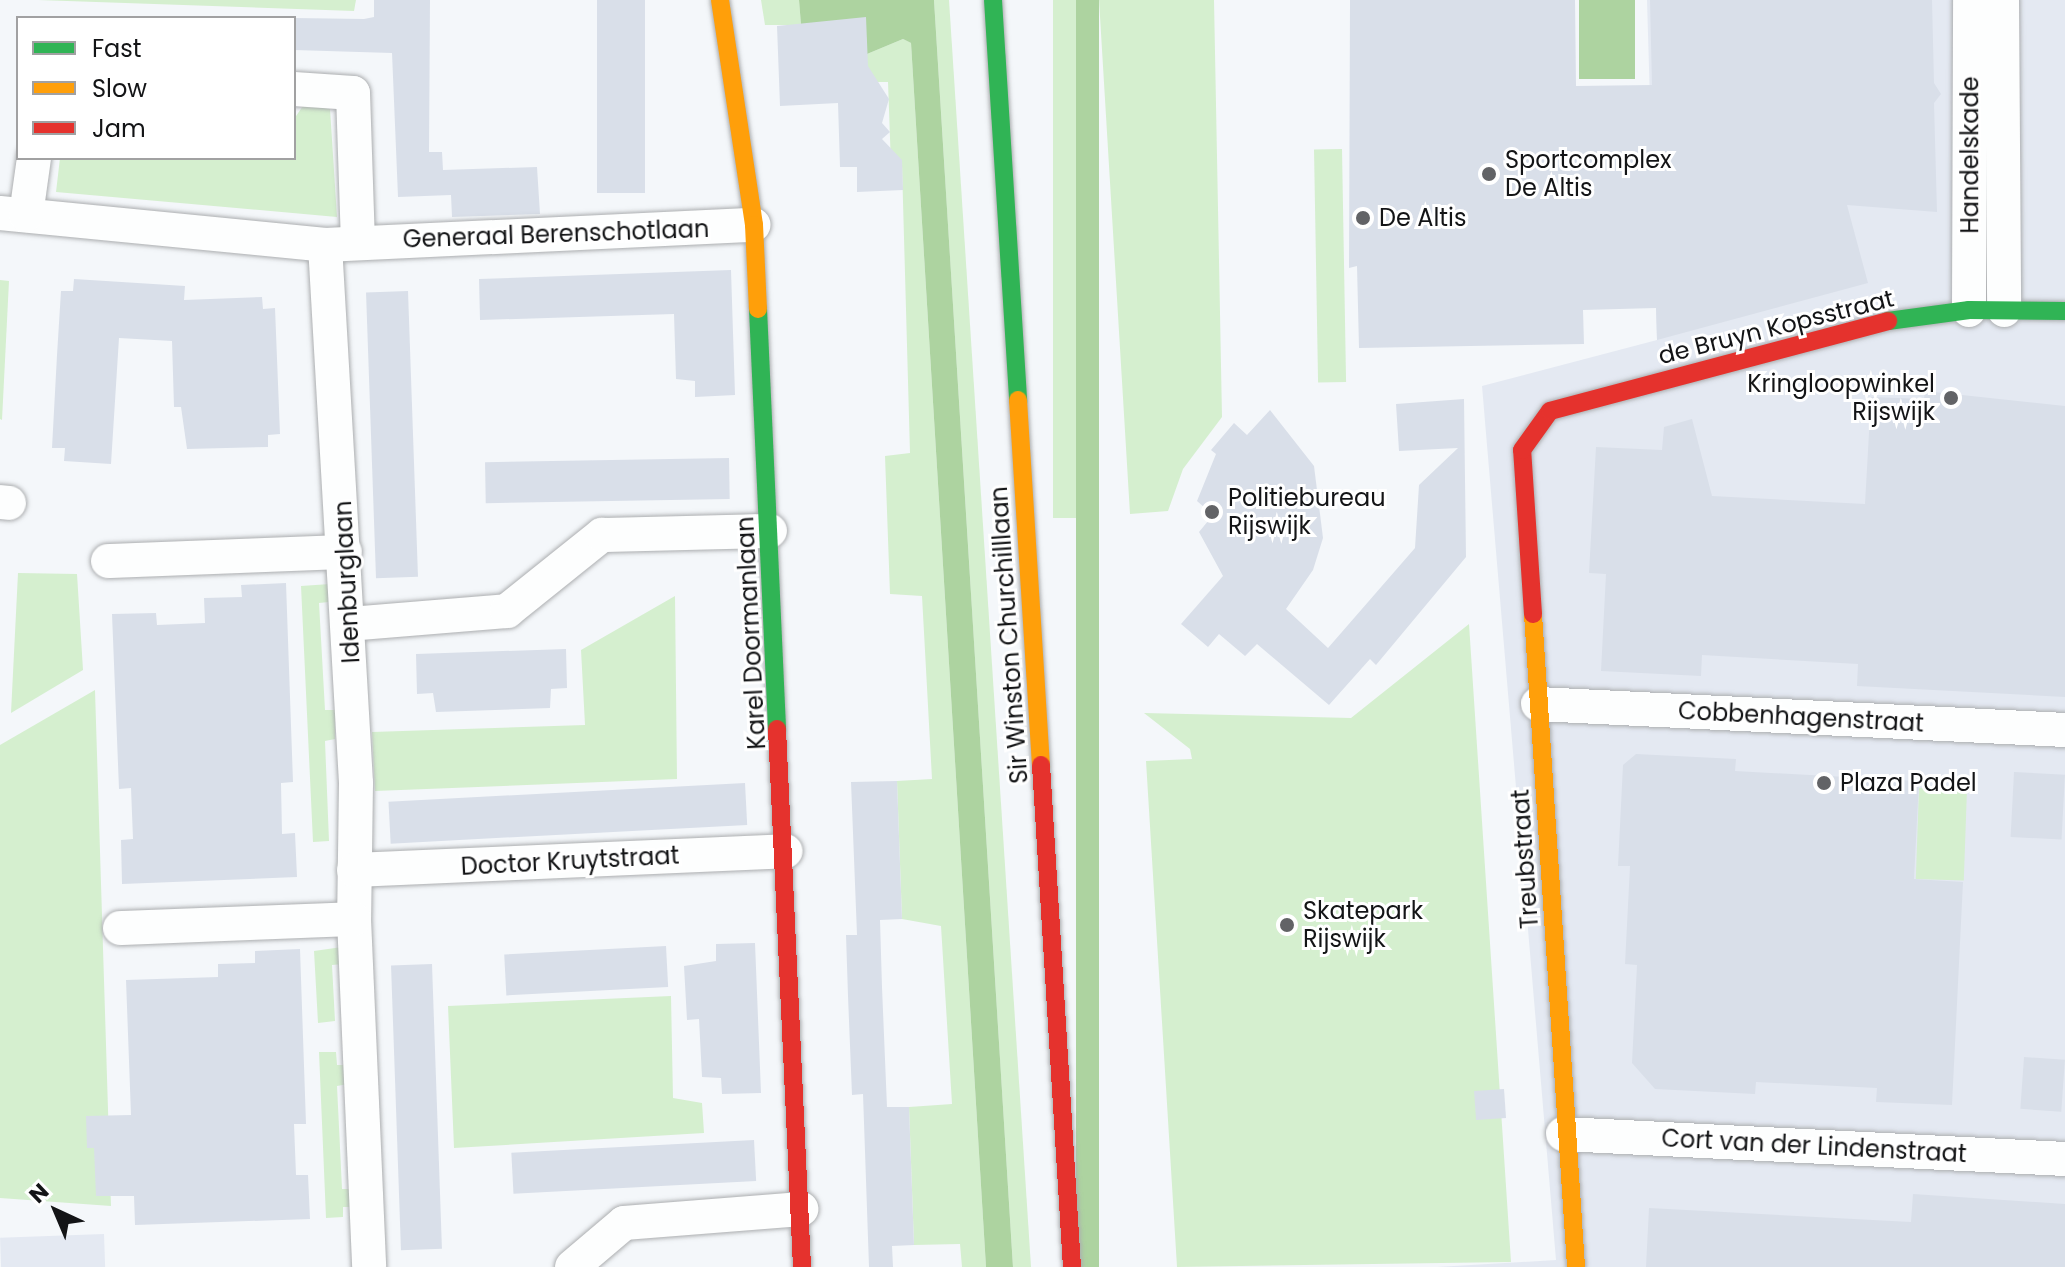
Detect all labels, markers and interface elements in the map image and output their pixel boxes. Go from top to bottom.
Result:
legend [16,16,296,160]
text: Fast [92,32,142,65]
text: Slow [92,72,147,105]
street label: Handelskade [1956,76,1984,234]
text: Jam [92,112,146,145]
place label: Sportcomplex De Altis [1505,146,1672,202]
marker: Sportcomplex De Altis [1480,165,1498,183]
place label: De Altis [1379,204,1467,232]
marker: De Altis [1354,209,1372,227]
street label: Generaal Berenschotlaan [402,214,710,254]
street label: de Bruyn Kopsstraat [1655,284,1897,370]
place label: Kringloopwinkel Rijswijk [1747,370,1935,426]
marker: Kringloopwinkel Rijswijk [1942,389,1960,407]
place label: Politiebureau Rijswijk [1228,484,1386,540]
street label: Sir Winston Churchilllaan [984,485,1034,785]
street label: Idenburglaan [328,500,366,664]
marker: Politiebureau Rijswijk [1203,503,1221,521]
street label: Karel Doormanlaan [731,516,771,750]
street label: Cobbenhagenstraat [1677,696,1925,738]
place label: Plaza Padel [1840,769,1977,797]
marker: Plaza Padel [1815,774,1833,792]
street label: Treubstraat [1506,788,1544,930]
street label: Doctor Kruytstraat [460,841,680,881]
place label: Skatepark Rijswijk [1303,897,1423,953]
marker: Skatepark Rijswijk [1278,916,1296,934]
street label: Cort van der Lindenstraat [1661,1124,1967,1168]
north arrow [16,1171,96,1251]
text: N [22,1176,56,1210]

